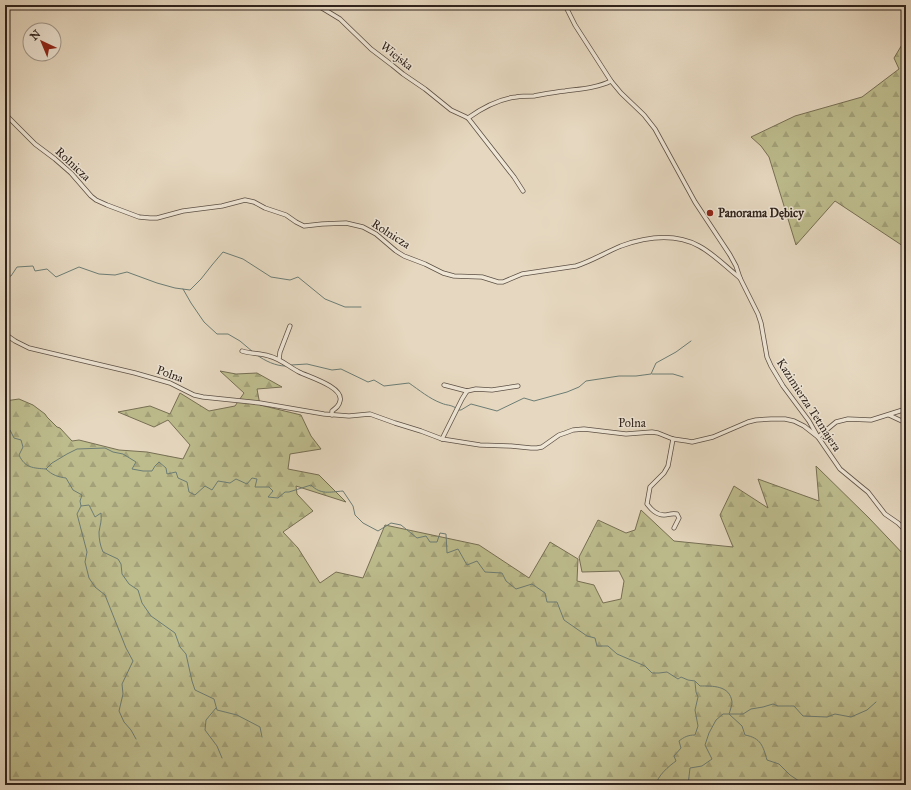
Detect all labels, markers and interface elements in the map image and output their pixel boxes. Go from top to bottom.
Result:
north arrow [22,22,62,62]
text: N [28,27,44,43]
street label: Wiejska [378,39,417,74]
street label: Rolnicza [52,144,94,184]
place label: Panorama Dębicy [718,206,805,221]
marker: Panorama Dębicy [705,208,715,218]
street label: Rolnicza [369,216,414,252]
street label: Kazimierza Tetmajera [774,356,845,455]
street label: Polna [155,363,186,386]
street label: Polna [618,416,647,430]

